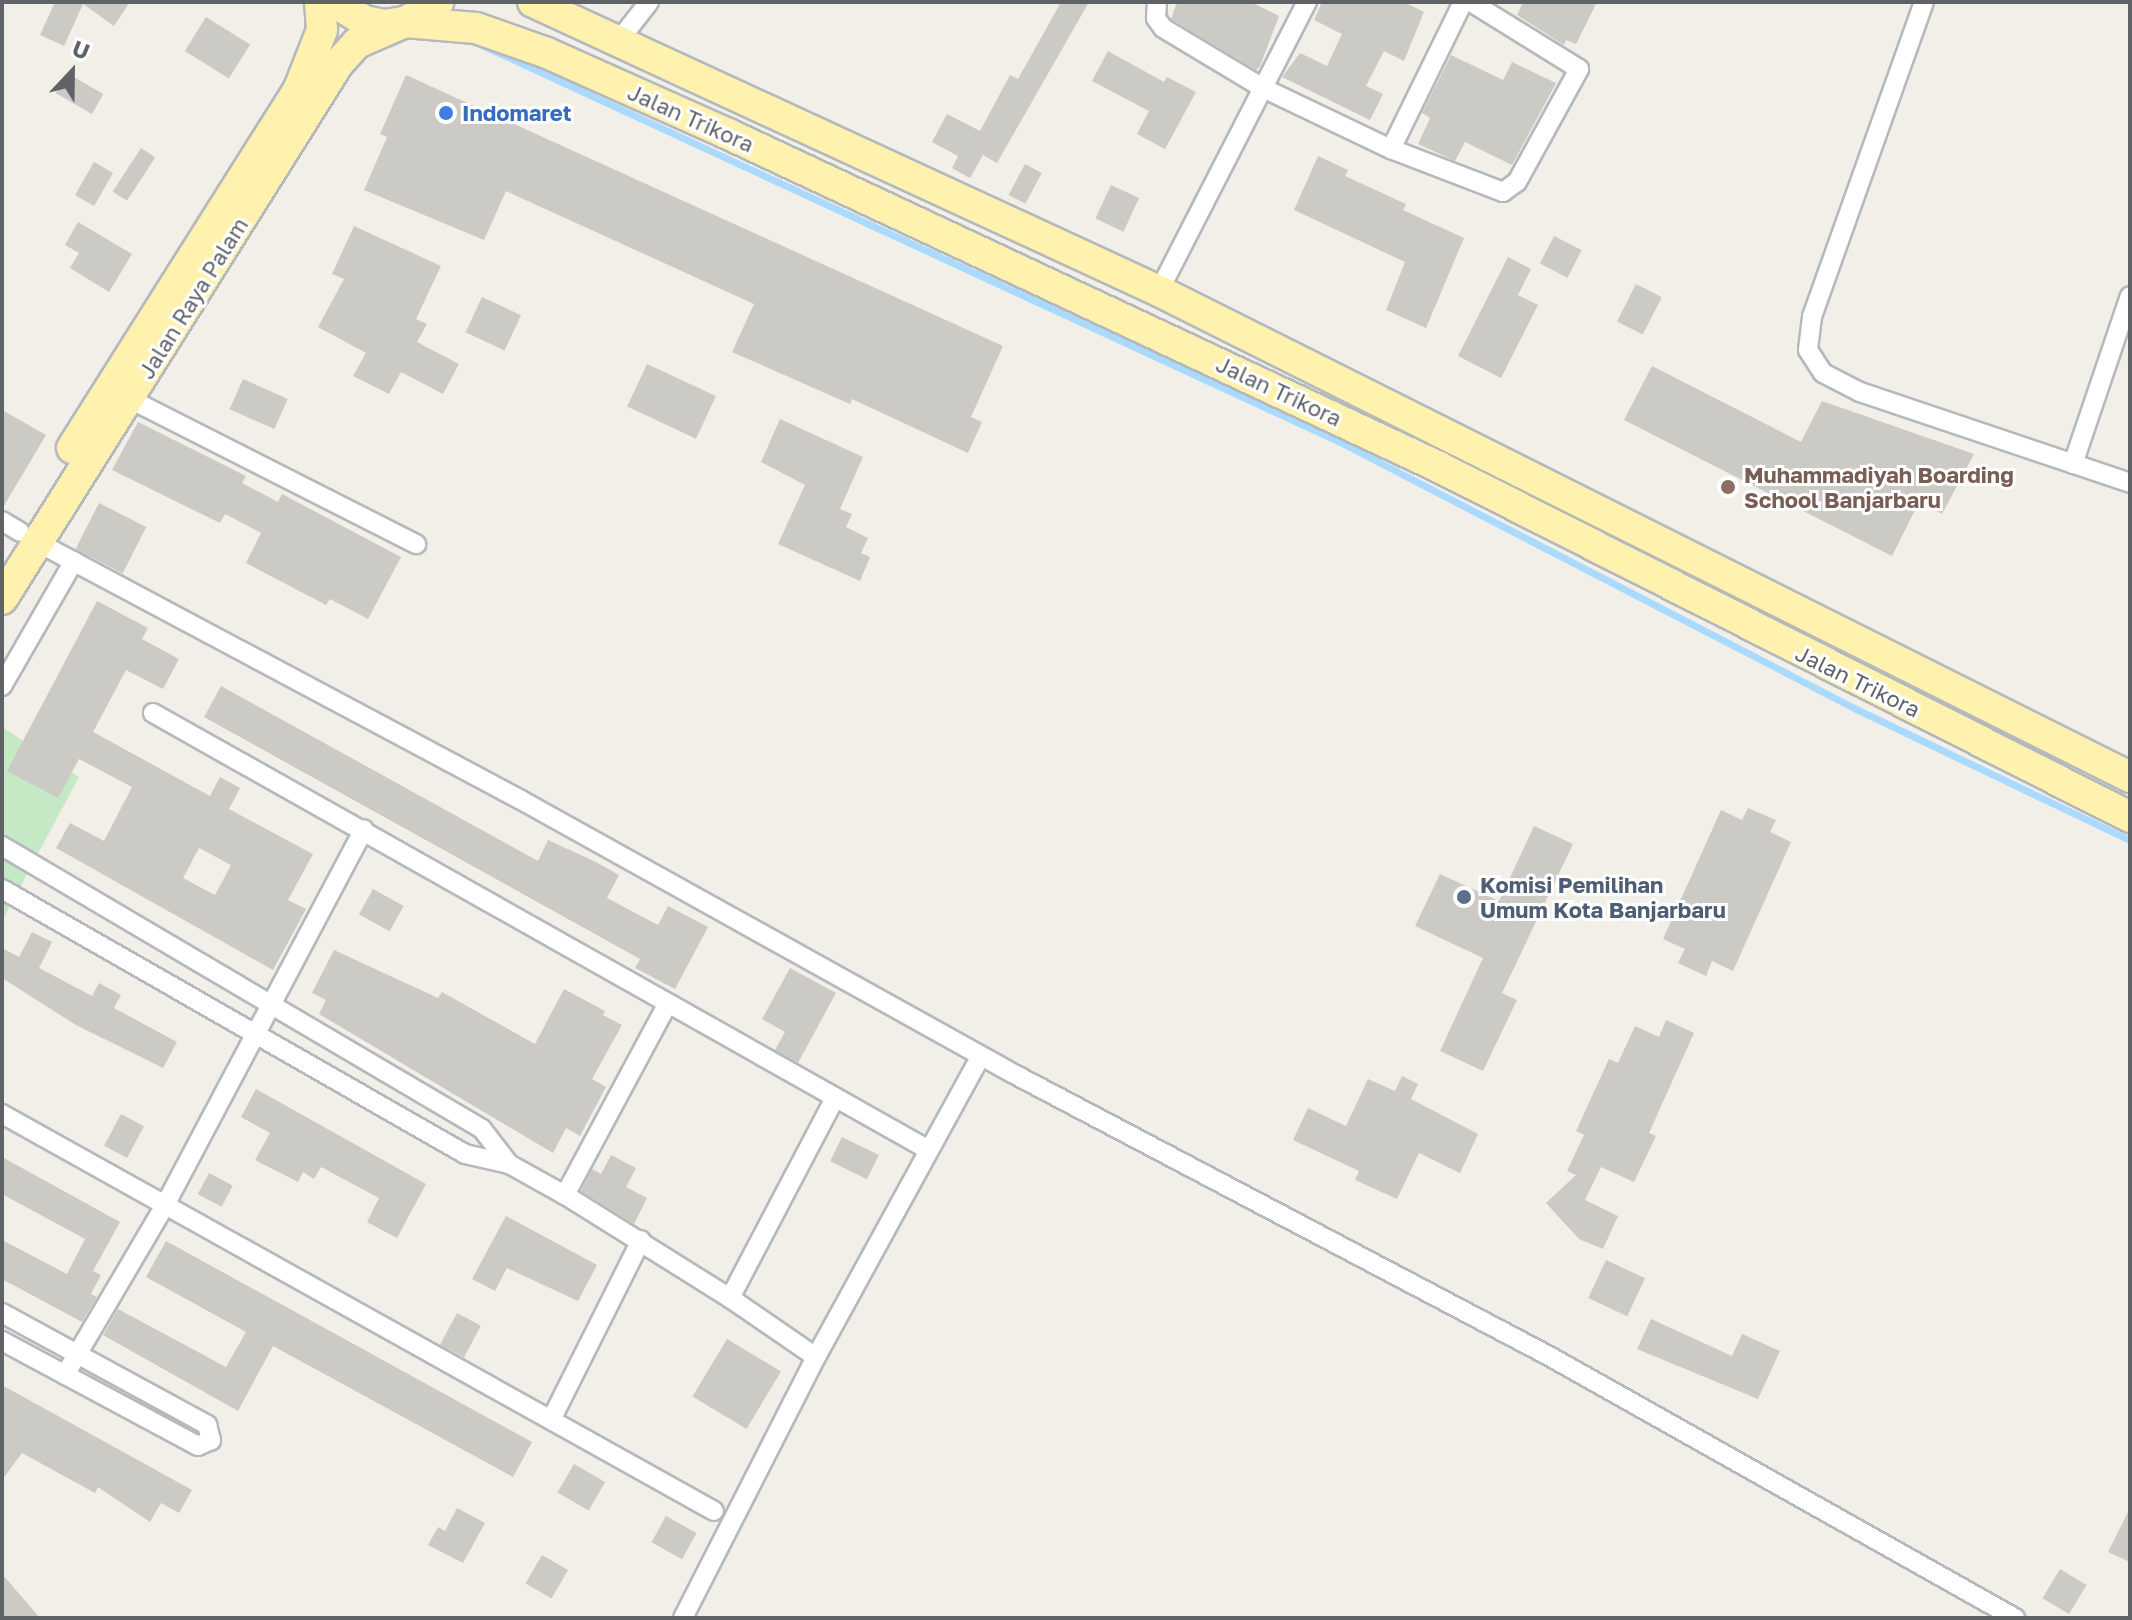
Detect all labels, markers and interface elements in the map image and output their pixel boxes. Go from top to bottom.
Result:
north arrow [32,32,112,112]
text: U [69,34,94,65]
street label: Jalan Trikora [624,78,758,158]
place label: Indomaret [462,100,571,126]
marker: Indomaret [437,104,455,122]
street label: Jalan Raya Palam [133,213,253,383]
street label: Jalan Trikora [1212,350,1346,432]
place label: Muhammadiyah Boarding School Banjarbaru [1744,461,2014,512]
marker: Muhammadiyah Boarding School Banjarbaru [1719,478,1737,496]
street label: Jalan Trikora [1791,639,1925,723]
place label: Komisi Pemilihan Umum Kota Banjarbaru [1480,871,1726,922]
marker: Komisi Pemilihan Umum Kota Banjarbaru [1455,888,1473,906]

